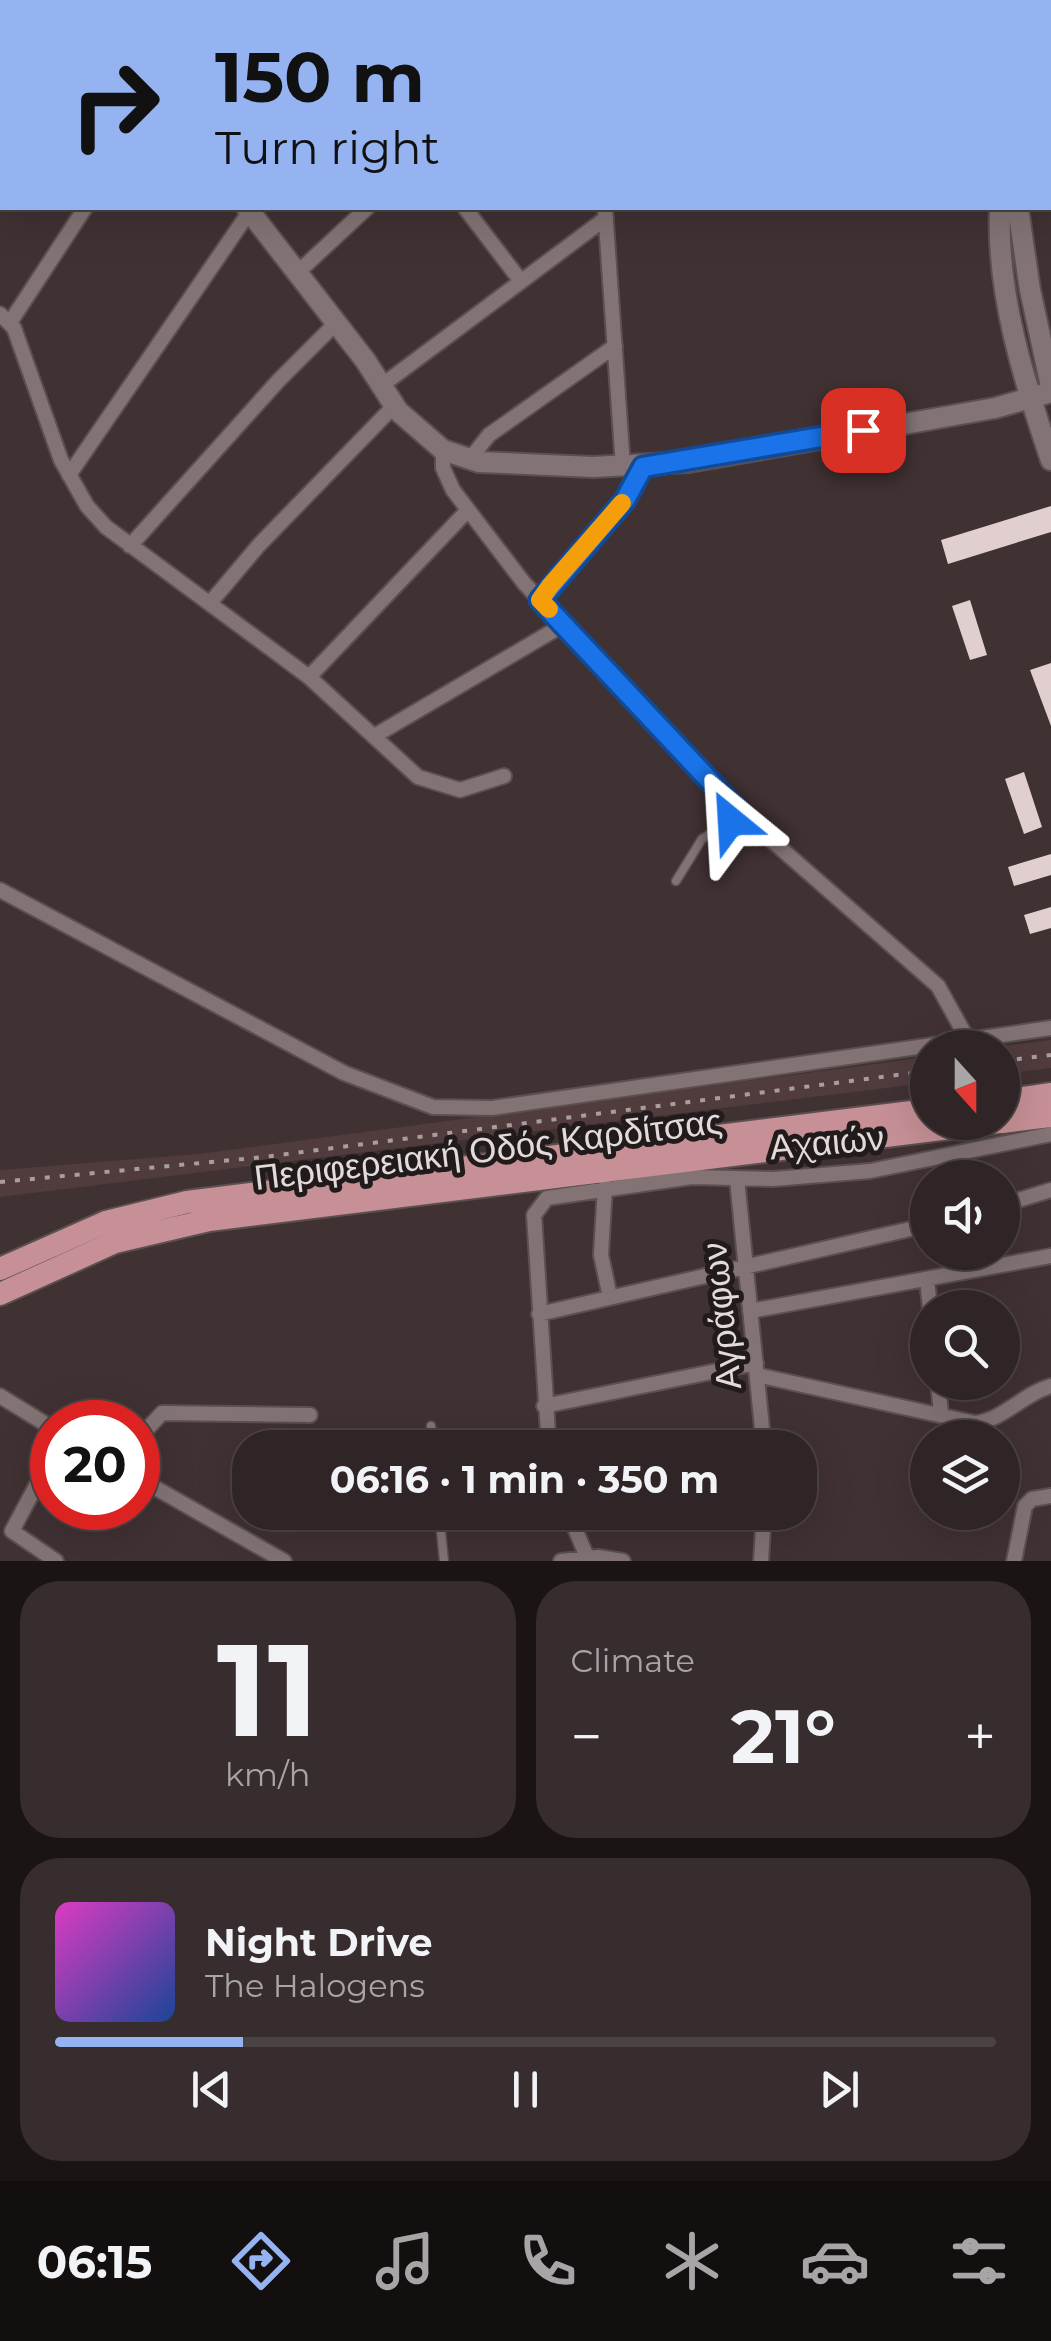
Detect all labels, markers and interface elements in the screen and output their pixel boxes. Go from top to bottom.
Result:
text: 150 m [215,34,425,120]
icon: right [50,40,180,170]
text: Turn right [215,120,440,175]
pin [821,388,906,473]
icon: arrive [836,403,891,458]
position arrow [679,769,783,873]
north arrow [910,1030,1020,1140]
map controls [910,1030,1020,1530]
street label: Περιφερειακή Οδός Καρδίτσας [252,1099,724,1199]
street label: Αχαιών [768,1116,886,1168]
button: sound [910,1160,1020,1270]
street label: Αγράφων [692,1240,750,1392]
button: search [910,1290,1020,1400]
speed limit sign: 20 [30,1400,160,1530]
button: layers [910,1420,1020,1530]
text: 06:16 · 1 min · 350 m [330,1456,719,1503]
text: 11 [217,1610,319,1769]
text: Climate [571,1641,695,1680]
text: 21° [731,1690,836,1782]
text: − [571,1703,602,1770]
text: + [964,1703,996,1770]
text: km/h [225,1755,310,1794]
text: Night Drive [205,1919,432,1966]
text: The Halogens [205,1966,425,2005]
icon: previous [184,2062,239,2117]
icon: pause [498,2062,553,2117]
icon: next [812,2062,867,2117]
icon: directions [226,2226,296,2296]
icon: music [370,2226,440,2296]
icon: phone [513,2226,583,2296]
icon: climate [657,2226,727,2296]
icon: car [800,2226,870,2296]
icon: filters [944,2226,1014,2296]
text: 06:15 [37,2234,152,2289]

